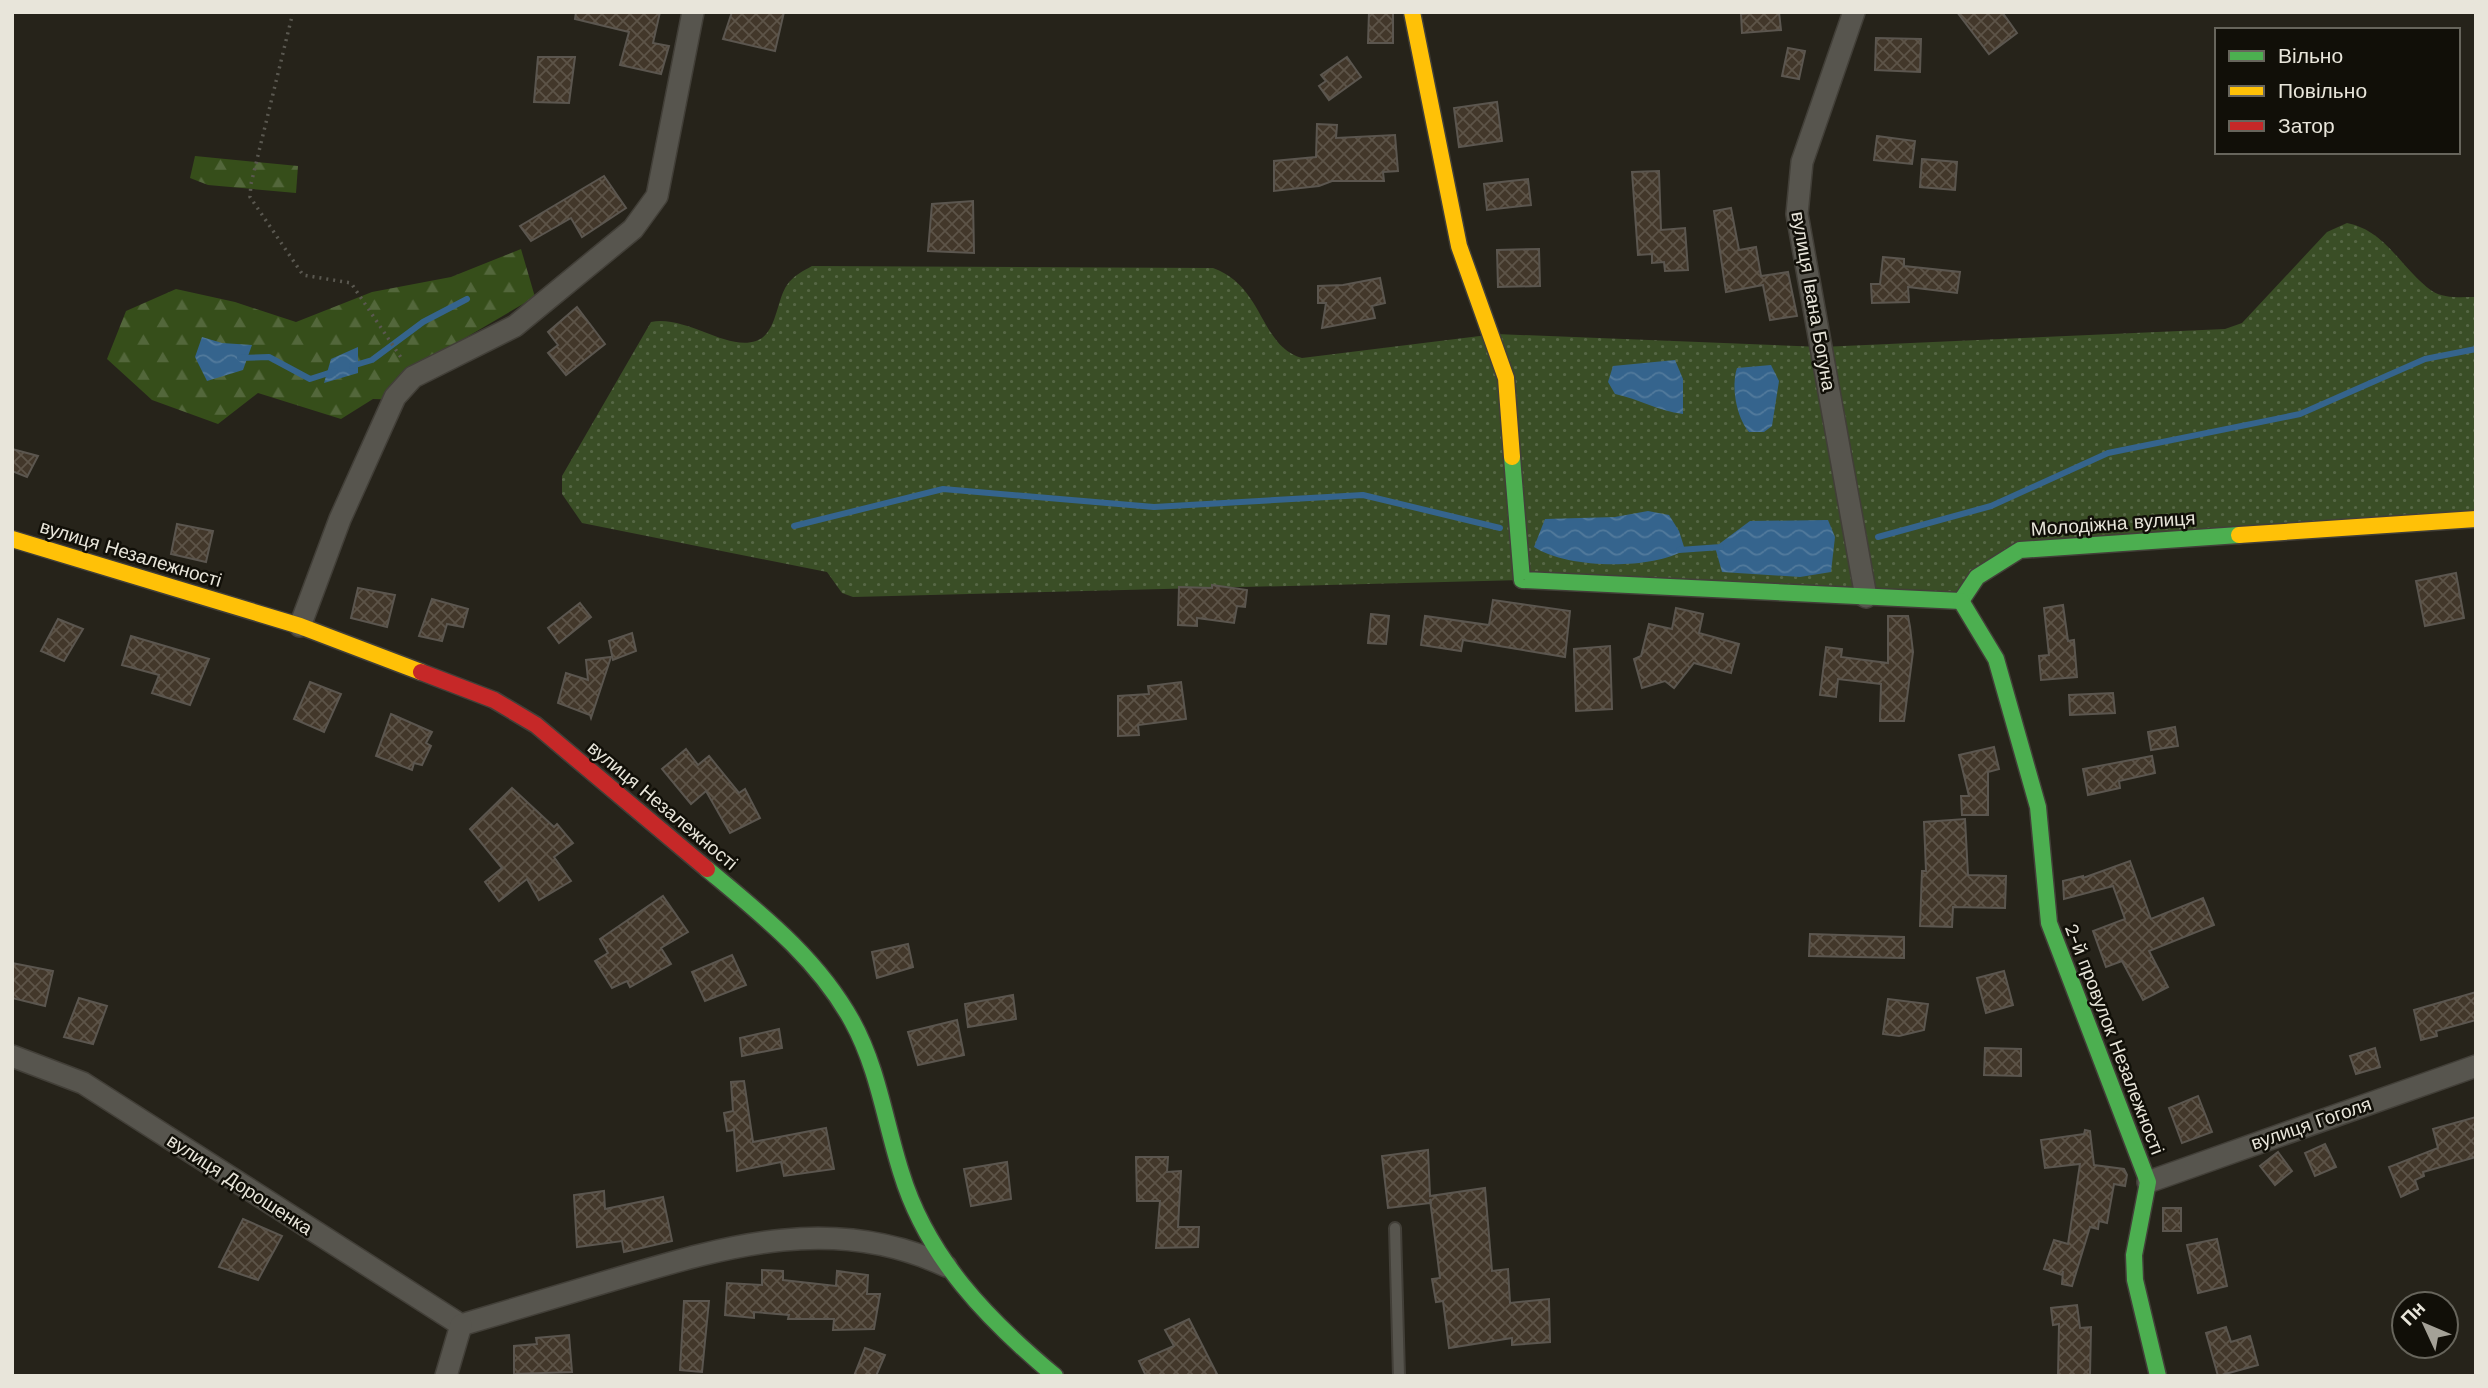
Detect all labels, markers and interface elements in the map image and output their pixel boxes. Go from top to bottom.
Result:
legend [2215,28,2460,154]
text: Вільно [2278,43,2343,68]
text: Повільно [2278,78,2367,103]
text: Затор [2278,113,2335,138]
street label: вулиця Івана Богуна [1786,210,1841,393]
street label: Молодіжна вулиця [2030,506,2196,541]
street label: вулиця Незалежності [37,515,225,592]
street label: вулиця Незалежності [583,736,742,875]
street label: 2-й провулок Незалежності [2060,921,2169,1158]
street label: вулиця Гоголя [2248,1092,2374,1155]
street label: вулиця Дорошенка [163,1129,317,1240]
north arrow [2390,1290,2460,1360]
text: Пн [2396,1297,2430,1331]

